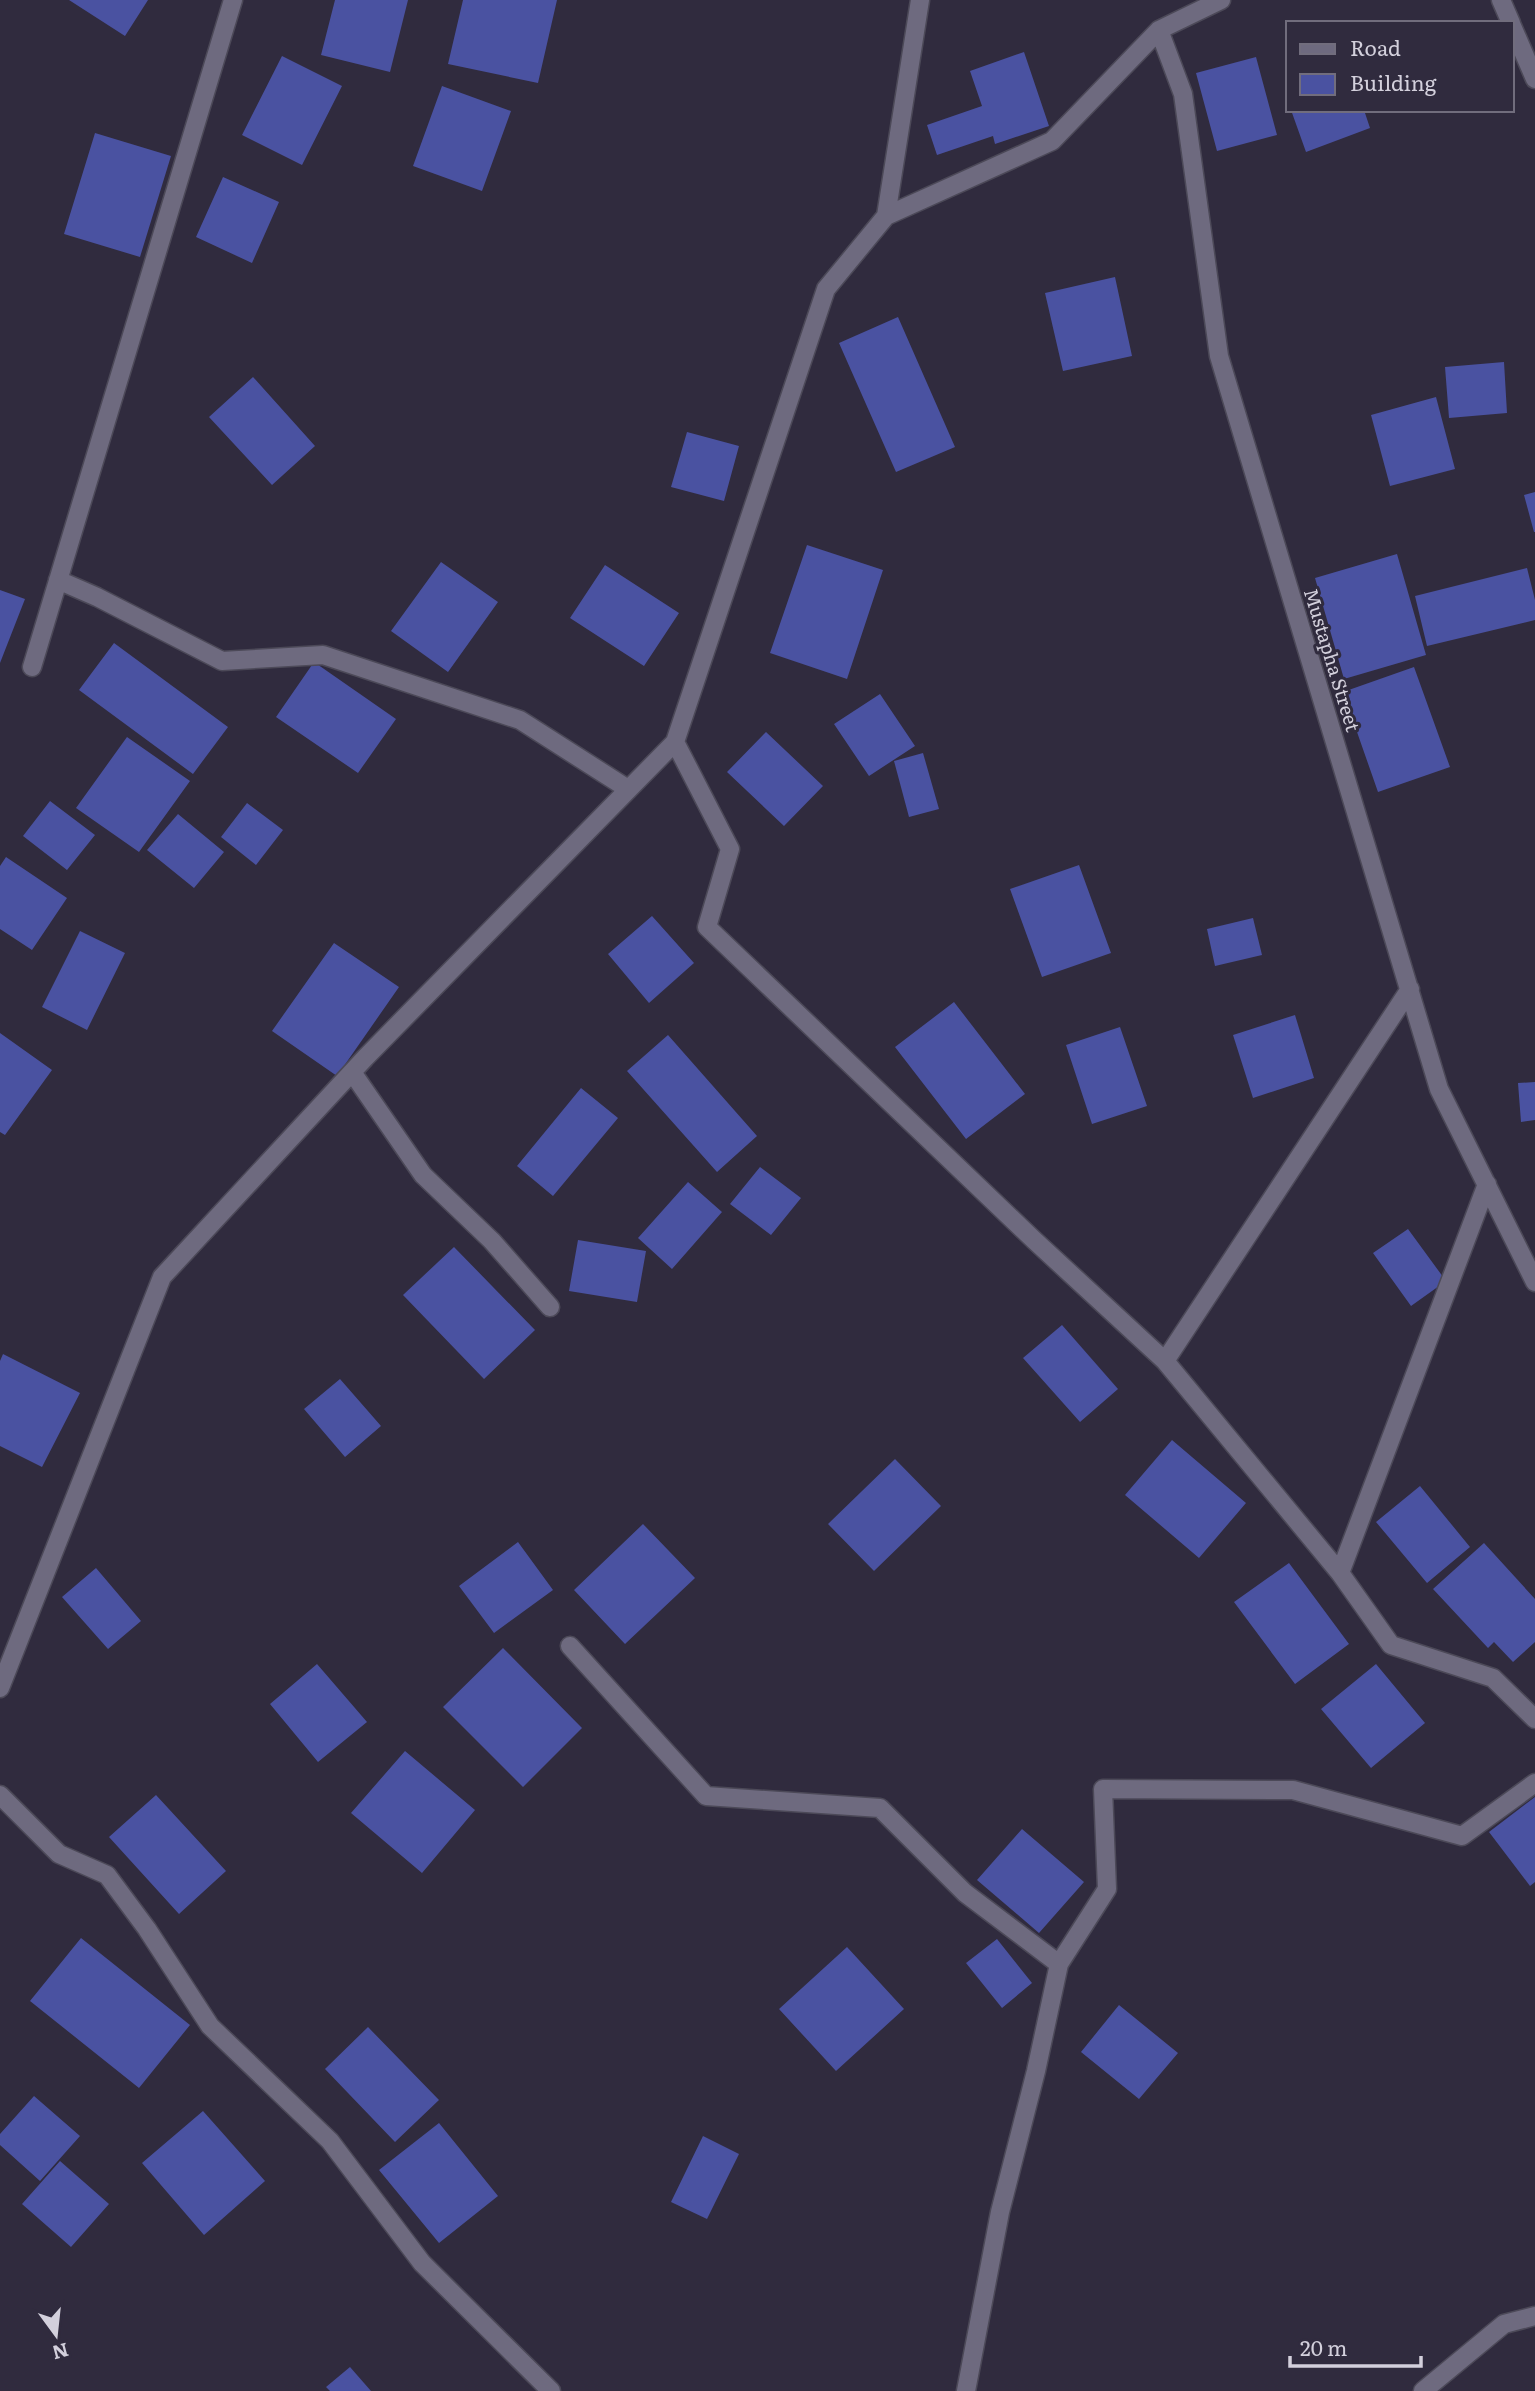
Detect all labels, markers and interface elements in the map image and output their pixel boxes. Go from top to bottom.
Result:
legend [1286,21,1514,112]
text: Road [1350,31,1401,62]
text: Building [1350,66,1437,97]
street label: Mustapha Street [1298,585,1368,735]
north arrow [21,2300,91,2370]
scale bar [1290,2324,1421,2368]
text: 20 m [1300,2331,1347,2362]
text: N [49,2337,72,2368]

